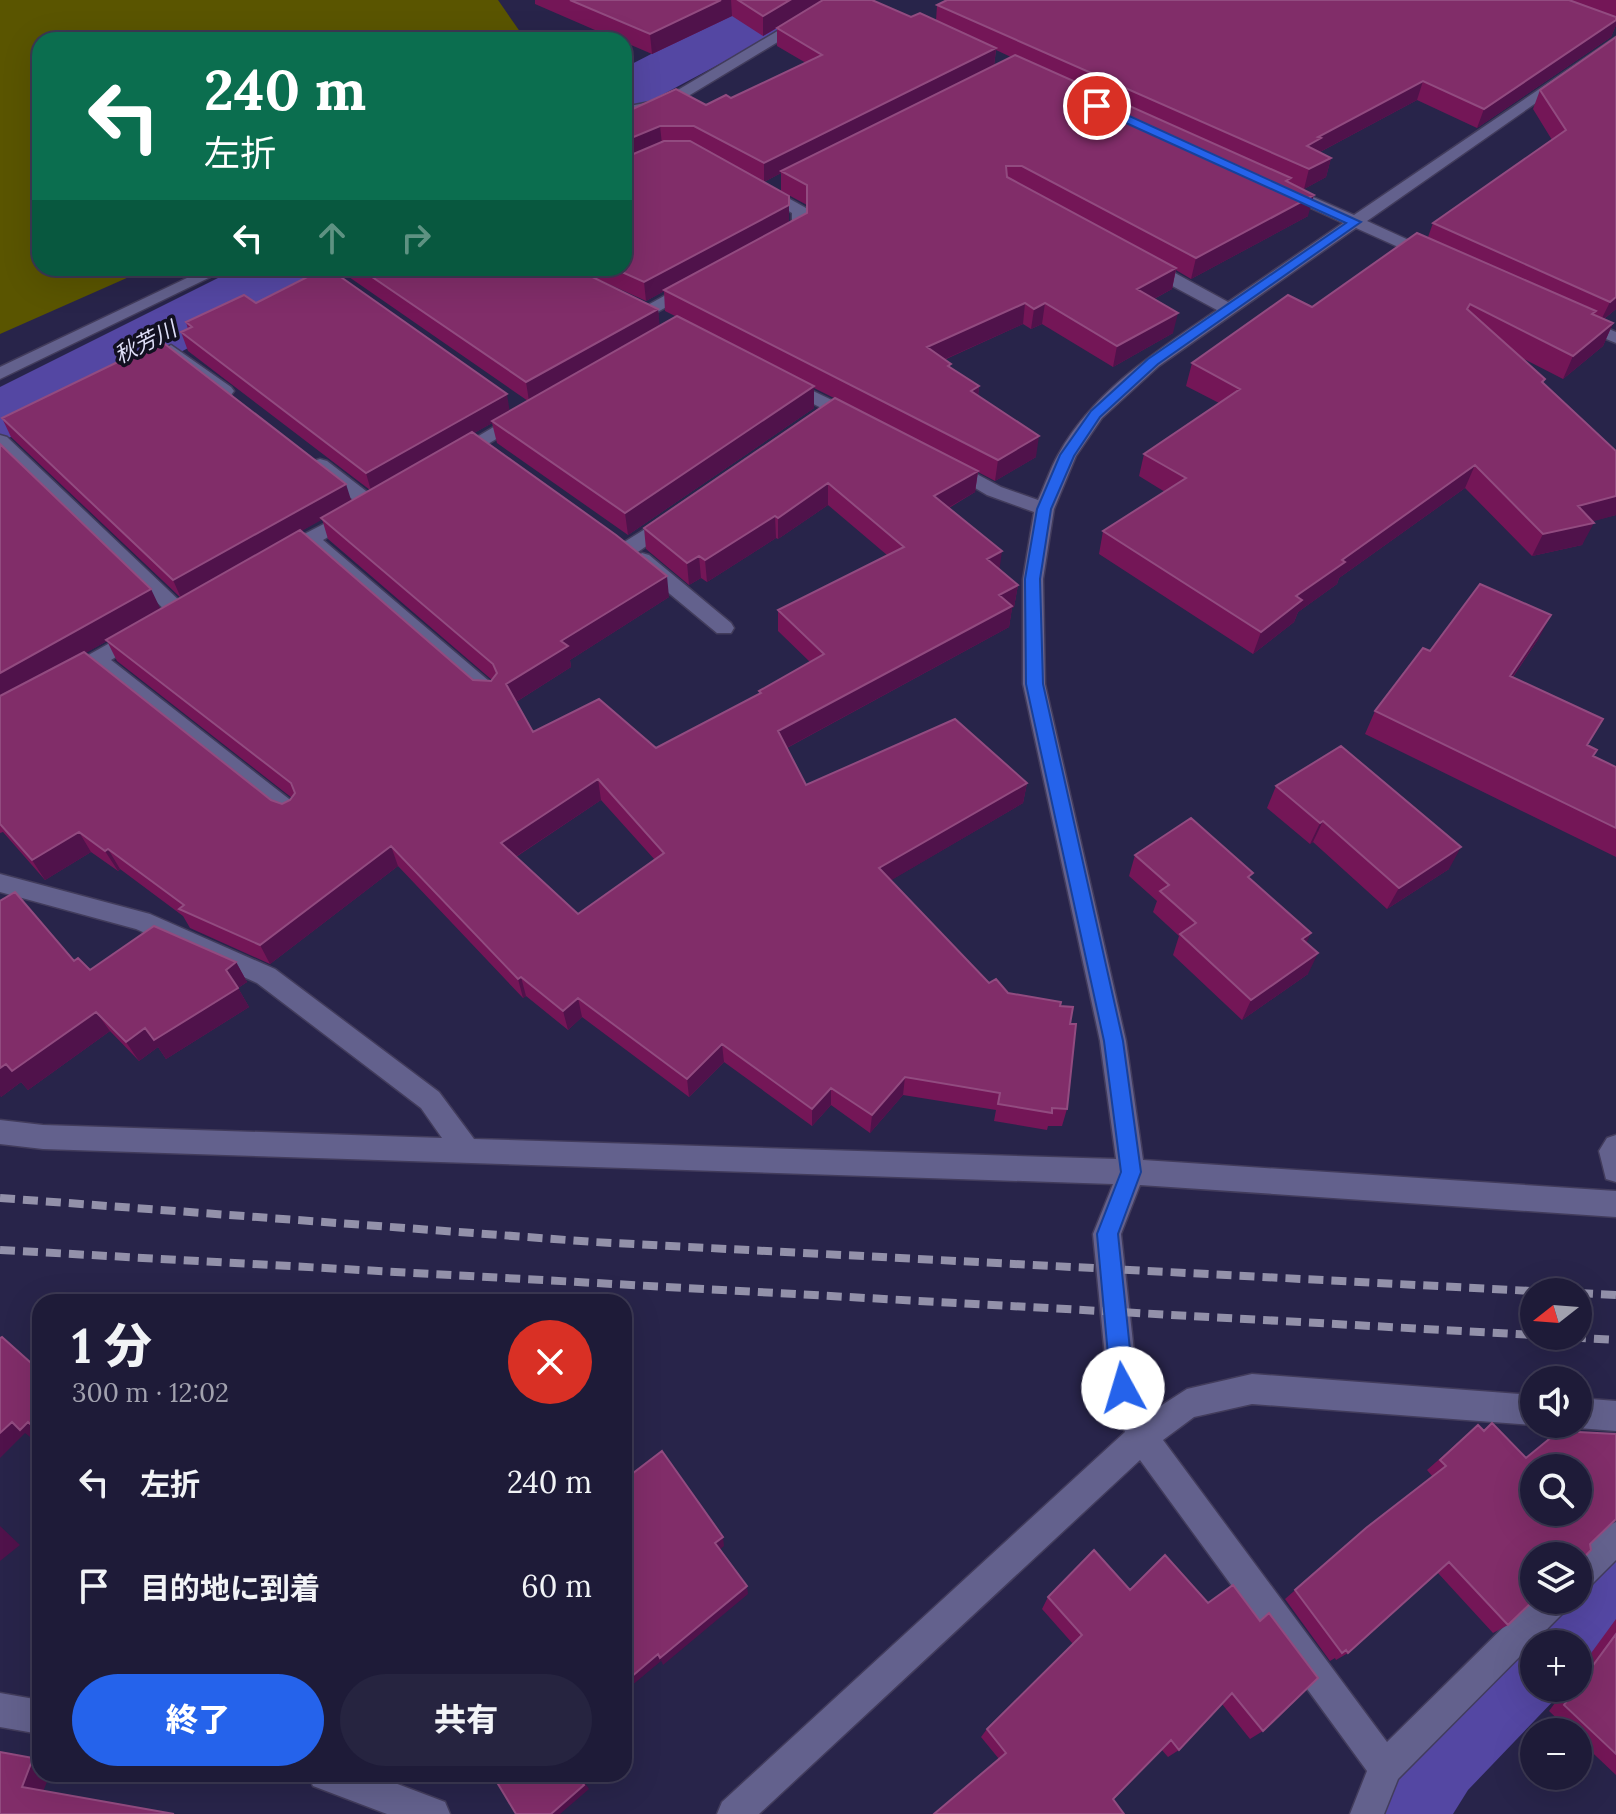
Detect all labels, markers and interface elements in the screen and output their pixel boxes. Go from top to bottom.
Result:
text: 240 m [204,54,366,125]
icon: left [72,64,176,168]
pin [1063,72,1131,140]
icon: arrive [1075,84,1119,128]
text: 左折 [204,130,276,176]
icon: left [226,216,270,260]
icon: ahead [310,216,354,260]
icon: right [394,216,438,260]
water label: 秋芳川 [109,314,183,369]
north arrow [1520,1278,1592,1350]
map controls [1520,1278,1592,1790]
text: 1 分 [72,1315,152,1376]
button: close [508,1320,592,1404]
position arrow [1081,1346,1165,1430]
button: sound [1520,1366,1592,1438]
text: 300 m · 12:02 [72,1376,229,1409]
button: search [1520,1454,1592,1526]
icon: left [72,1460,116,1504]
text: 240 m [507,1463,592,1501]
text: 左折 [140,1465,200,1503]
button: layers [1520,1542,1592,1614]
icon: arrive [72,1564,116,1608]
text: 60 m [521,1567,592,1605]
text: 目的地に到着 [140,1569,320,1607]
button: + [1520,1630,1592,1702]
button: 終了 [72,1674,324,1766]
button: 共有 [340,1674,592,1766]
button: − [1520,1718,1592,1790]

